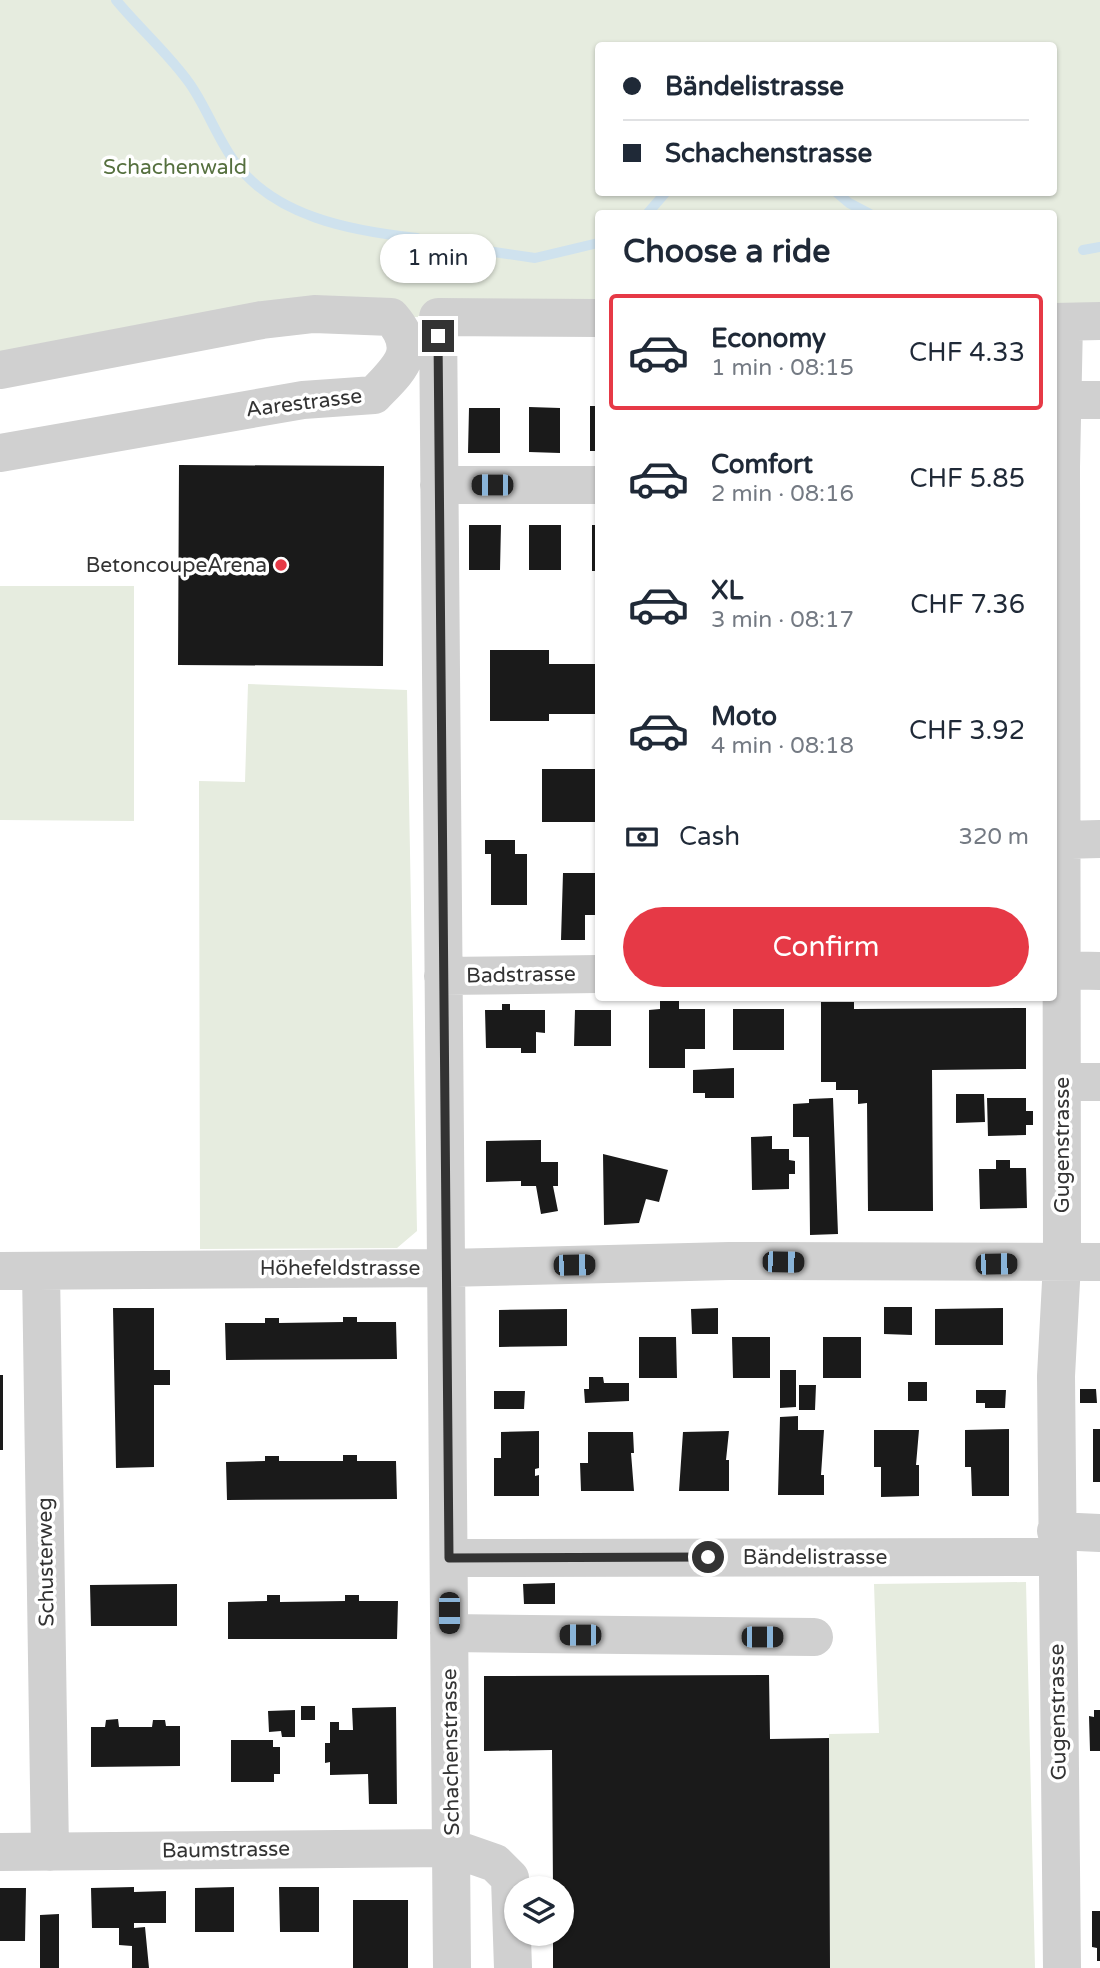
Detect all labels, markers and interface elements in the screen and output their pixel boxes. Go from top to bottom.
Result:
text: Bändelistrasse [665,71,844,102]
text: Schachenstrasse [665,138,872,169]
park label: Schachenwald [103,155,247,180]
text: Choose a ride [623,233,830,271]
callout: 1 min [380,234,496,284]
text: 1 min [407,244,469,272]
route end [422,320,454,352]
icon: car [627,321,690,384]
text: Economy [711,323,826,354]
text: CHF 4.33 [909,337,1025,368]
text: 1 min · 08:15 [711,354,854,382]
street label: Aarestrasse [244,383,364,423]
icon: car [627,447,690,510]
text: Comfort [711,449,813,480]
text: CHF 5.85 [909,463,1025,494]
car [472,475,514,496]
text: 2 min · 08:16 [711,480,854,508]
place label: BetoncoupeArena [86,553,267,578]
marker: BetoncoupeArena [273,557,289,573]
icon: car [627,573,690,636]
text: XL [711,575,743,606]
text: CHF 7.36 [910,589,1025,620]
text: 3 min · 08:17 [711,606,854,634]
icon: car [627,699,690,762]
text: Moto [711,701,777,732]
text: CHF 3.92 [909,715,1025,746]
text: 4 min · 08:18 [711,732,854,760]
icon: cash [623,818,661,856]
text: Cash [679,821,740,852]
text: 320 m [959,823,1029,851]
button: Confirm [623,907,1029,987]
street label: Badstrasse [466,962,576,988]
street label: Gugenstrasse [1050,1077,1075,1213]
car [762,1251,805,1273]
car [975,1253,1018,1275]
car [553,1254,596,1276]
street label: Höhefeldstrasse [260,1256,420,1281]
street label: Schusterweg [32,1497,60,1627]
route start [692,1541,724,1573]
street label: Bändelistrasse [743,1545,887,1570]
car [439,1592,460,1634]
car [560,1625,602,1646]
car [742,1627,784,1648]
street label: Gugenstrasse [1044,1643,1072,1780]
street label: Schachenstrasse [437,1668,465,1836]
street label: Baumstrasse [162,1836,290,1864]
map controls [504,1876,574,1946]
button: layers [504,1876,574,1946]

